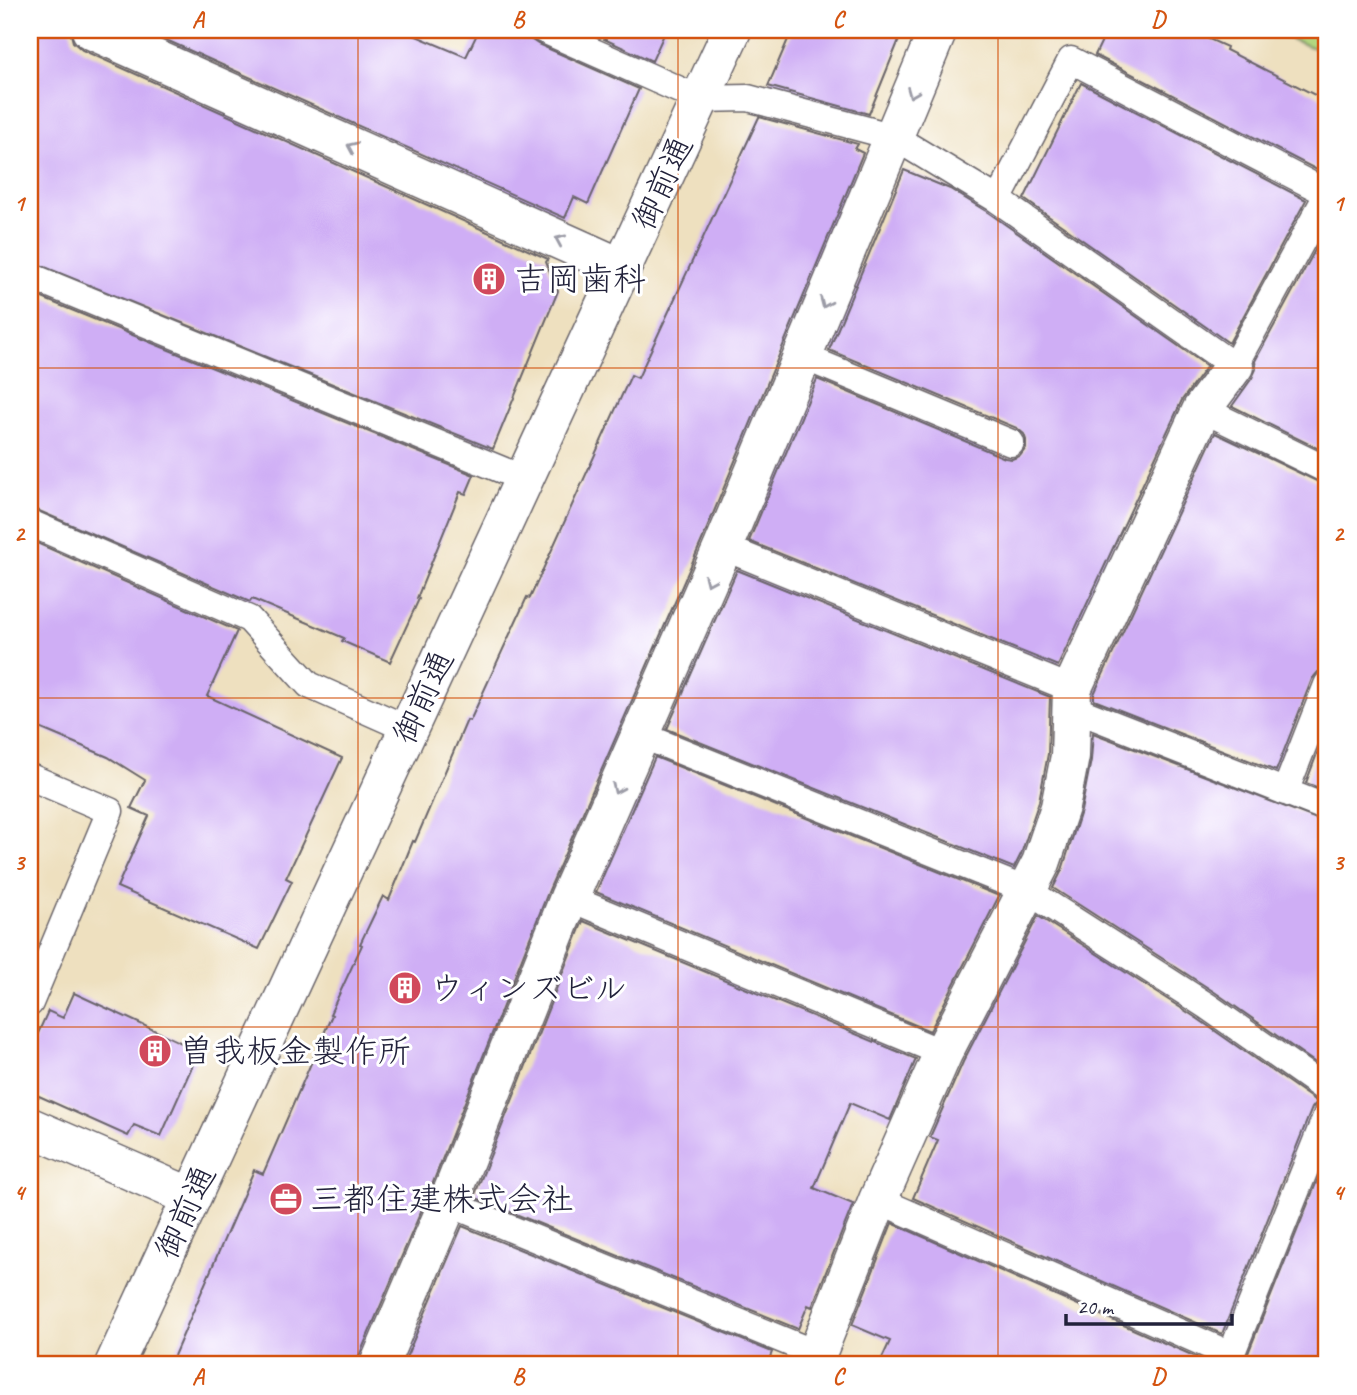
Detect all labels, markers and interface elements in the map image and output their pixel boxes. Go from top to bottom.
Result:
text: A [192,5,206,34]
text: B [512,5,526,34]
text: C [833,5,847,34]
text: D [1151,5,1167,34]
one-way arrow [906,86,920,98]
street label: 御前通 [622,129,702,237]
one-way arrow [347,141,359,155]
text: 1 [14,189,27,218]
text: 1 [1333,189,1346,218]
one-way arrow [554,234,567,248]
place label: 吉岡歯科 [514,258,646,300]
building icon: 吉岡歯科 [470,260,508,298]
one-way arrow [819,296,833,308]
text: 2 [14,519,27,548]
text: 2 [1333,519,1346,548]
one-way arrow [703,574,717,586]
street label: 御前通 [383,643,463,751]
one-way arrow [611,782,625,794]
text: 3 [14,848,27,877]
text: 3 [1333,848,1346,877]
place label: ウィンズビル [430,967,627,1009]
building icon: ウィンズビル [386,969,424,1007]
place label: 曽我板金製作所 [180,1030,411,1072]
building icon: 曽我板金製作所 [136,1032,174,1070]
street label: 御前通 [145,1158,225,1266]
text: 4 [14,1178,27,1207]
place label: 三都住建株式会社 [310,1178,574,1220]
text: 4 [1333,1178,1346,1207]
office icon: 三都住建株式会社 [267,1180,305,1218]
scale bar [1066,1283,1233,1327]
text: 20 m [1077,1294,1115,1320]
text: A [192,1362,206,1391]
text: B [512,1362,526,1391]
text: C [833,1362,847,1391]
text: D [1151,1362,1167,1391]

